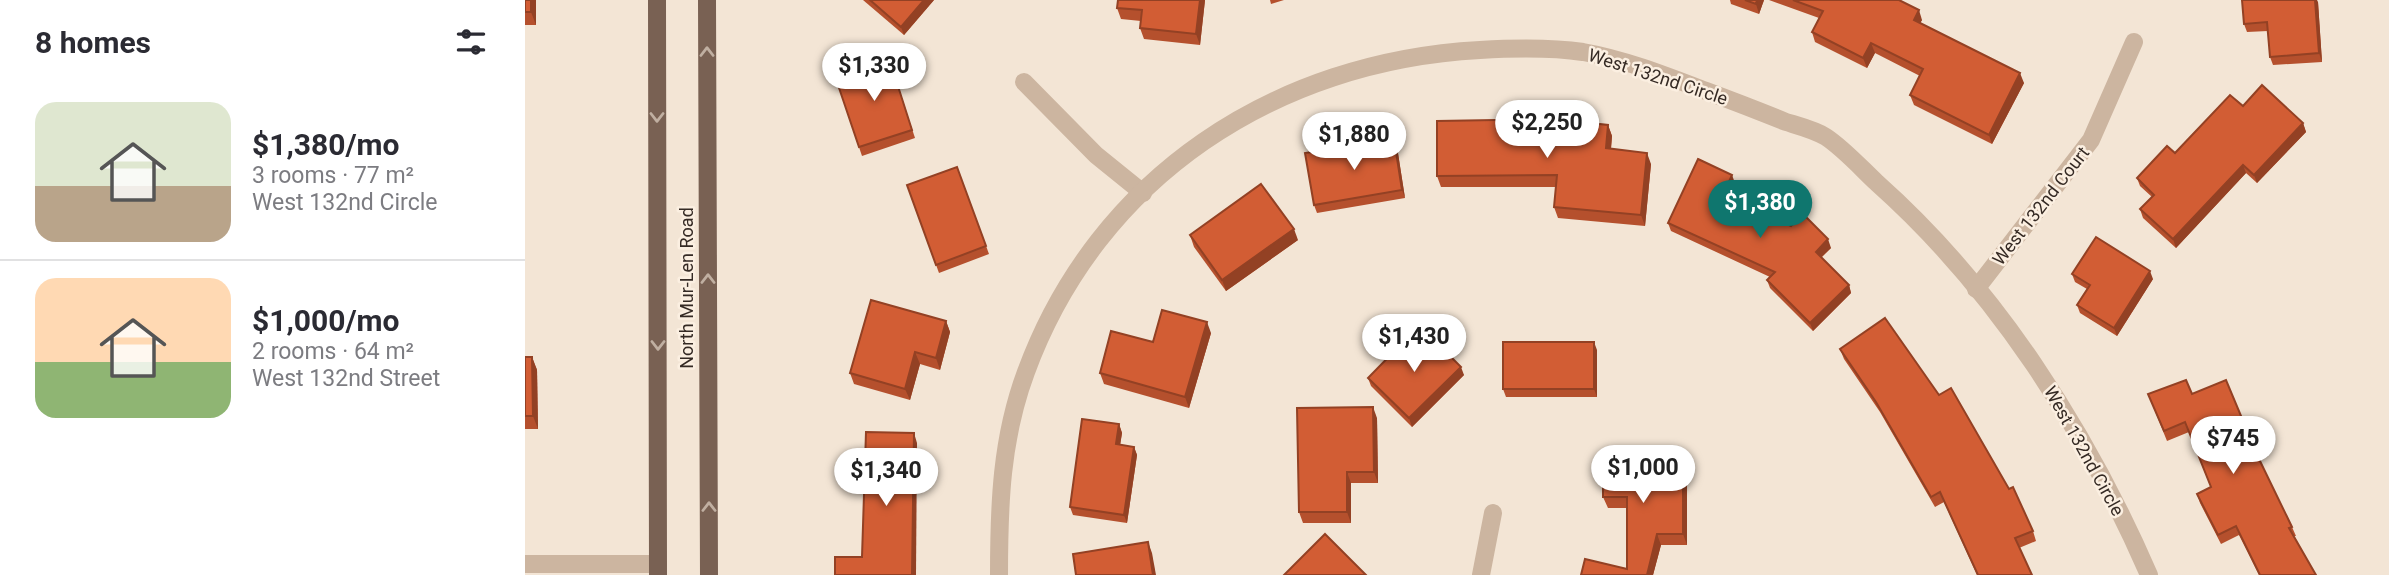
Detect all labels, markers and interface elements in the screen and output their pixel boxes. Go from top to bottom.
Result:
icon: filters [452,23,490,61]
text: 8 homes [35,25,151,60]
pin: $1,330 [817,43,931,103]
street label: West 132nd Circle [1586,44,1730,109]
one-way arrow [699,46,715,57]
text: $1,330 [838,52,910,79]
pin: $2,250 [1490,100,1604,160]
text: $2,250 [1511,109,1583,136]
one-way arrow [649,112,665,123]
pin: $1,880 [1297,113,1411,172]
text: $1,880 [1318,121,1390,148]
text: $1,380/mo [252,127,400,162]
icon: home [91,130,175,214]
street label: West 132nd Court [1988,142,2093,269]
text: 3 rooms · 77 m² [252,162,414,189]
pin: $1,380 [1703,180,1817,240]
text: West 132nd Circle [252,189,437,216]
text: $1,380 [1724,189,1796,216]
street label: North Mur-Len Road [676,207,697,369]
one-way arrow [700,274,716,284]
text: $1,000/mo [252,303,400,338]
icon: home [91,306,175,390]
pin: $1,430 [1357,314,1471,374]
text: $1,430 [1378,323,1450,350]
text: 2 rooms · 64 m² [252,338,414,365]
one-way arrow [650,340,666,350]
text: West 132nd Street [252,365,440,392]
street label: West 132nd Circle [2040,382,2129,519]
pin: $745 [2192,416,2274,476]
text: $745 [2207,425,2259,452]
pin: $1,000 [1586,446,1700,505]
pin: $1,340 [829,448,943,508]
text: $1,000 [1607,454,1679,481]
text: $1,340 [850,457,922,484]
one-way arrow [701,501,717,512]

